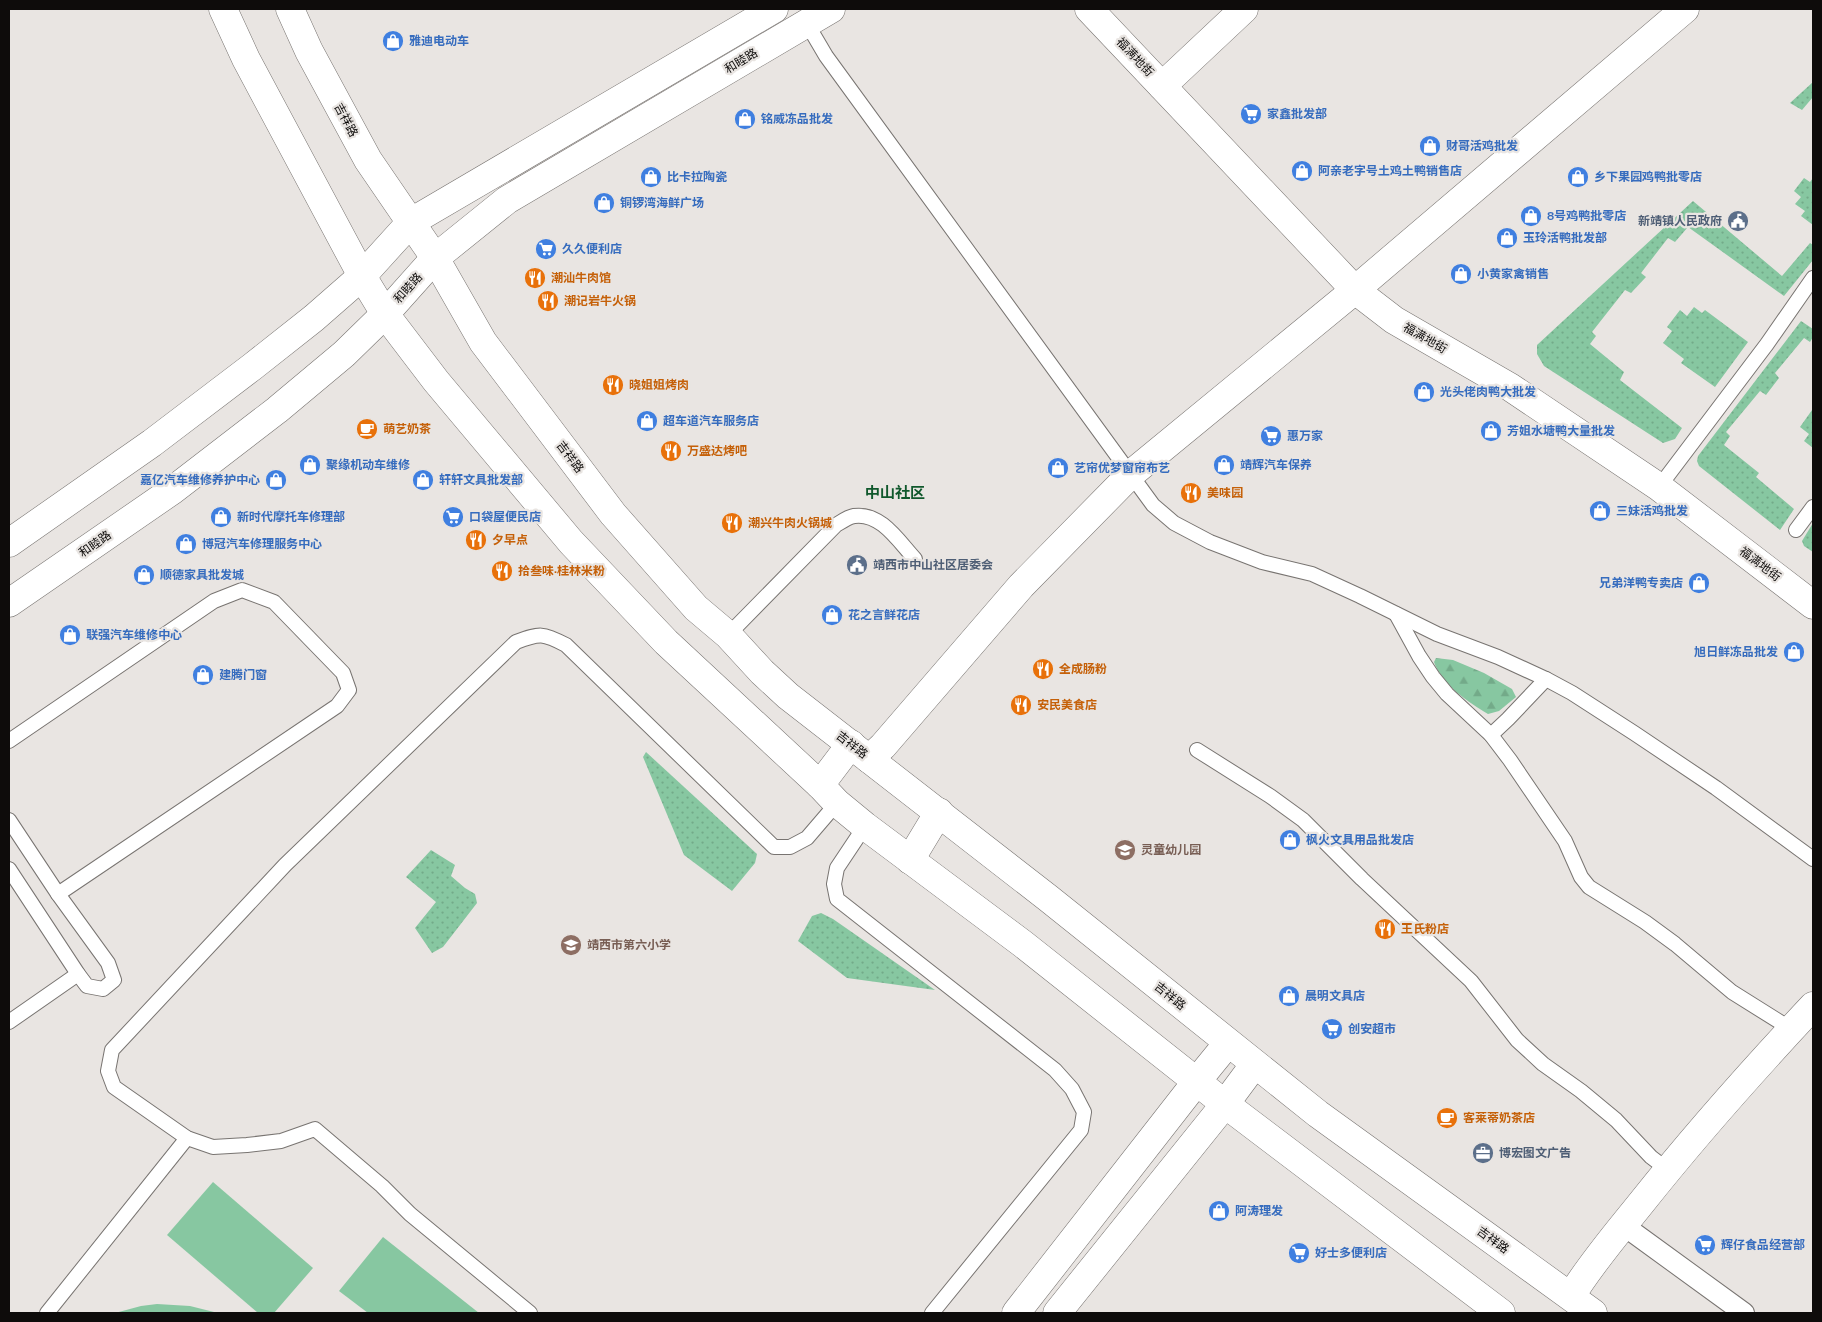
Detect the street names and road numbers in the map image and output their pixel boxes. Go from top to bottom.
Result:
street label: 福满地街 [1113,34,1157,80]
street label: 和睦路 [721,45,761,77]
street label: 吉祥路 [330,100,362,140]
street label: 和睦路 [390,269,426,307]
street label: 福满地街 [1400,319,1450,357]
street label: 吉祥路 [553,438,587,476]
street label: 和睦路 [76,527,114,561]
street label: 福满地街 [1736,543,1784,585]
street label: 吉祥路 [833,728,871,762]
street label: 吉祥路 [1151,978,1189,1014]
street label: 吉祥路 [1474,1223,1512,1257]

